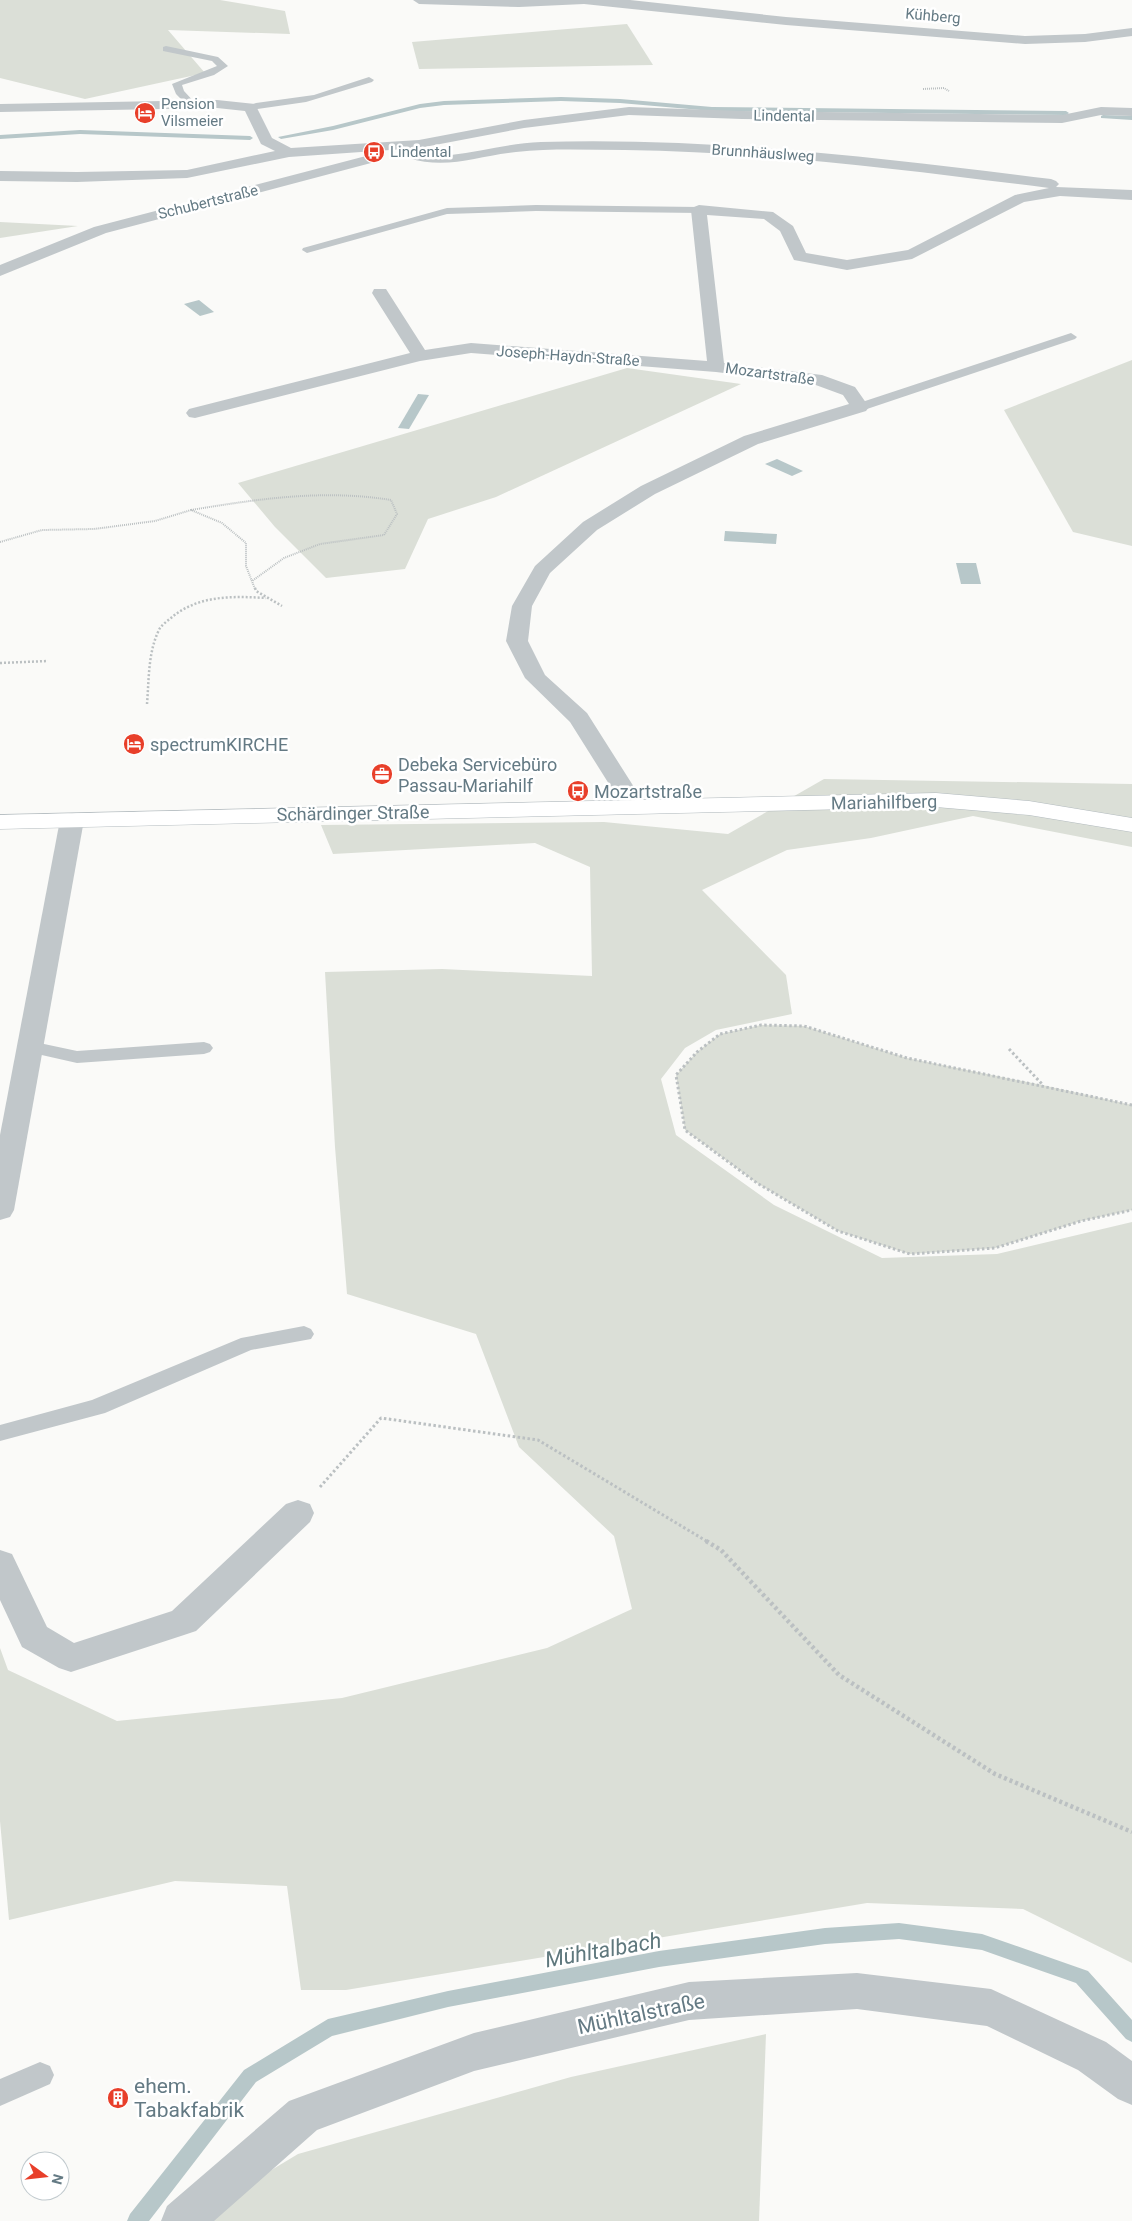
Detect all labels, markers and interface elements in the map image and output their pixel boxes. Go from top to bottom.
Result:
street label: Kühberg [905,5,961,27]
place label: Pension Vilsmeier [161,95,223,130]
hotel icon: Pension Vilsmeier [133,101,157,125]
street label: Lindental [753,106,815,126]
bus stop icon: Lindental [362,140,386,164]
street label: Brunnhäuslweg [711,140,815,166]
place label: Lindental [390,143,451,161]
street label: Schubertstraße [156,181,260,223]
street label: Joseph-Haydn-Straße [496,342,640,370]
street label: Mozartstraße [724,359,816,389]
hotel icon: spectrumKIRCHE [122,732,146,756]
place label: spectrumKIRCHE [150,734,288,755]
place label: Debeka Servicebüro Passau-Mariahilf [398,754,557,796]
office icon: Debeka Servicebüro Passau-Mariahilf [370,762,394,786]
bus stop icon: Mozartstraße [566,779,590,803]
place label: Mozartstraße [594,781,702,802]
street label: Mariahilfberg [831,791,937,813]
street label: Schärdinger Straße [276,801,430,825]
water label: Mühltalbach [543,1927,663,1973]
street label: Mühltalstraße [575,1989,707,2039]
place label: ehem. Tabakfabrik [134,2074,244,2122]
building icon: ehem. Tabakfabrik [106,2086,130,2110]
north arrow [20,2151,70,2201]
text: N [49,2173,67,2186]

